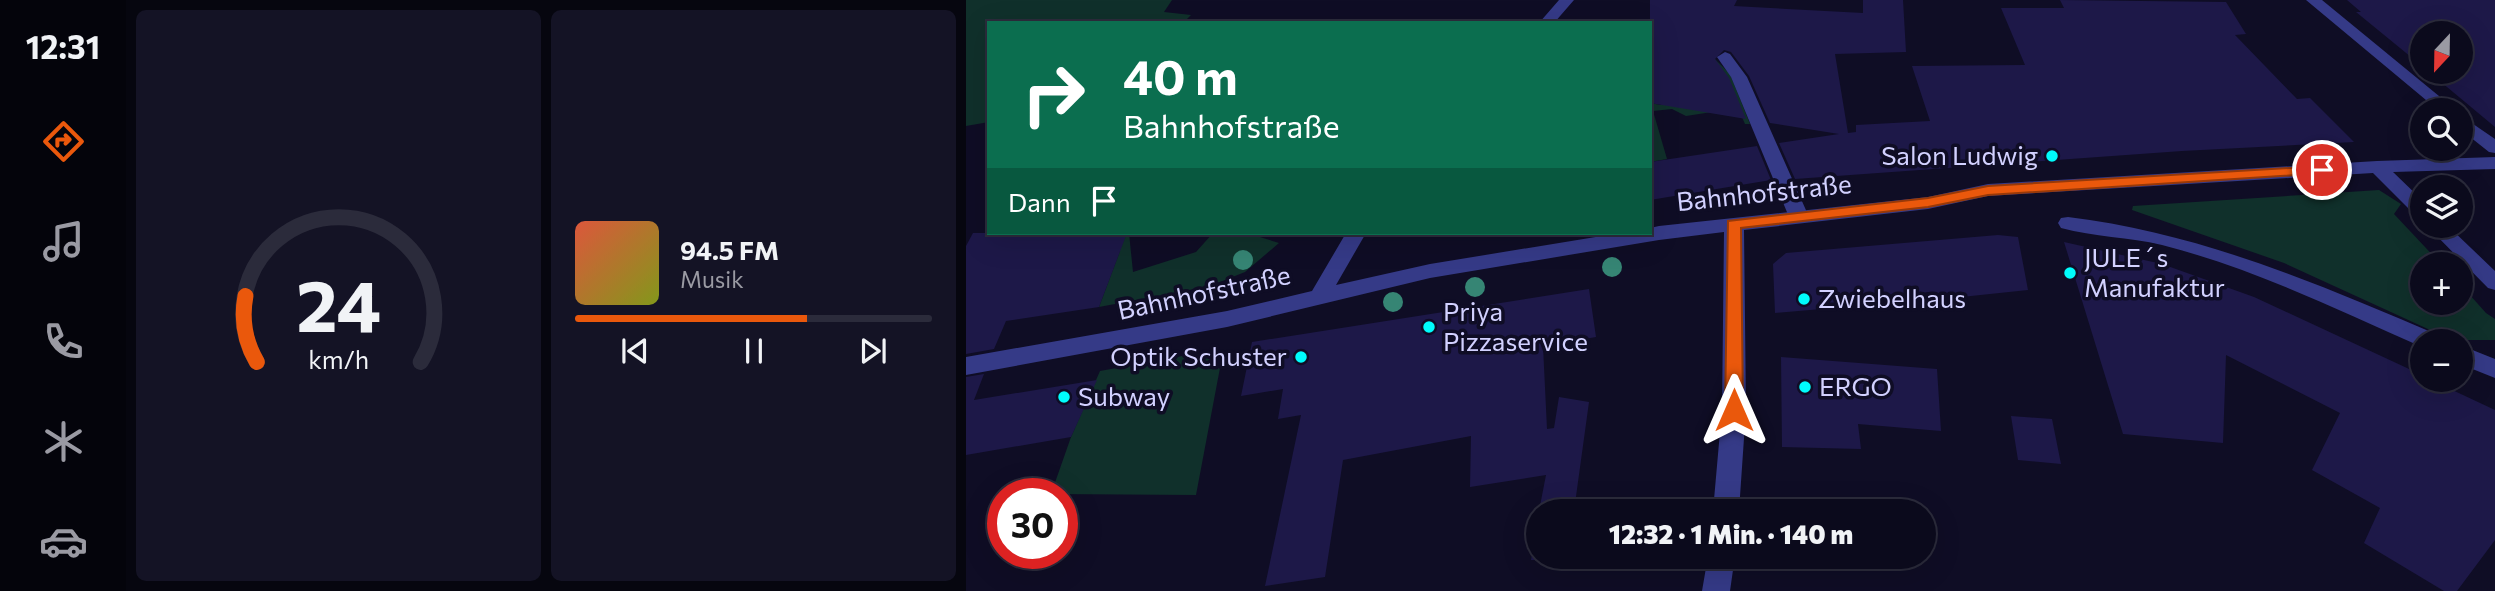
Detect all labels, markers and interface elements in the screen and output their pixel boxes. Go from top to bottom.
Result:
north arrow [2410,21,2473,84]
map controls [2410,21,2473,392]
text: 12:31 [26,26,100,66]
text: 40 m [1123,45,1238,105]
icon: right [1008,49,1099,140]
button: search [2410,98,2473,161]
text: Bahnhofstraße [1123,105,1340,145]
icon: directions [39,117,88,166]
place label: Salon Ludwig [1881,139,2038,170]
pin [2292,140,2352,200]
marker: Salon Ludwig [2044,148,2060,164]
icon: arrive [2303,151,2341,189]
street label: Bahnhofstraße [1675,167,1853,216]
button: layers [2410,175,2473,238]
icon: arrive [1085,182,1123,220]
text: Dann [1008,186,1071,217]
icon: music [39,217,88,266]
text: 94.5 FM [680,234,779,265]
place label: JULE´s Manufaktur [2084,241,2225,302]
button: + [2410,252,2473,315]
text: 24 [296,258,381,347]
street label: Bahnhofstraße [1114,258,1293,325]
text: Musik [680,265,744,293]
marker: JULE´s Manufaktur [2062,265,2078,281]
place label: Zwiebelhaus [1818,282,1966,313]
marker: Zwiebelhaus [1796,291,1812,307]
place label: Priya Pizzaservice [1443,295,1588,356]
icon: phone [39,317,88,366]
marker: Priya Pizzaservice [1421,319,1437,335]
button: − [2410,329,2473,392]
icon: previous [616,332,654,370]
icon: pause [735,332,773,370]
icon: next [854,332,892,370]
place label: Optik Schuster [1110,340,1287,371]
text: km/h [308,343,369,373]
marker: Optik Schuster [1293,349,1309,365]
place label: ERGO [1819,370,1892,401]
position arrow [1697,373,1771,447]
marker: ERGO [1797,379,1813,395]
place label: Subway [1078,380,1170,411]
marker: Subway [1056,389,1072,405]
icon: climate [39,417,88,466]
speed limit sign: 30 [987,478,1078,569]
icon: car [39,517,88,566]
text: 12:32 · 1 Min. · 140 m [1609,518,1853,549]

